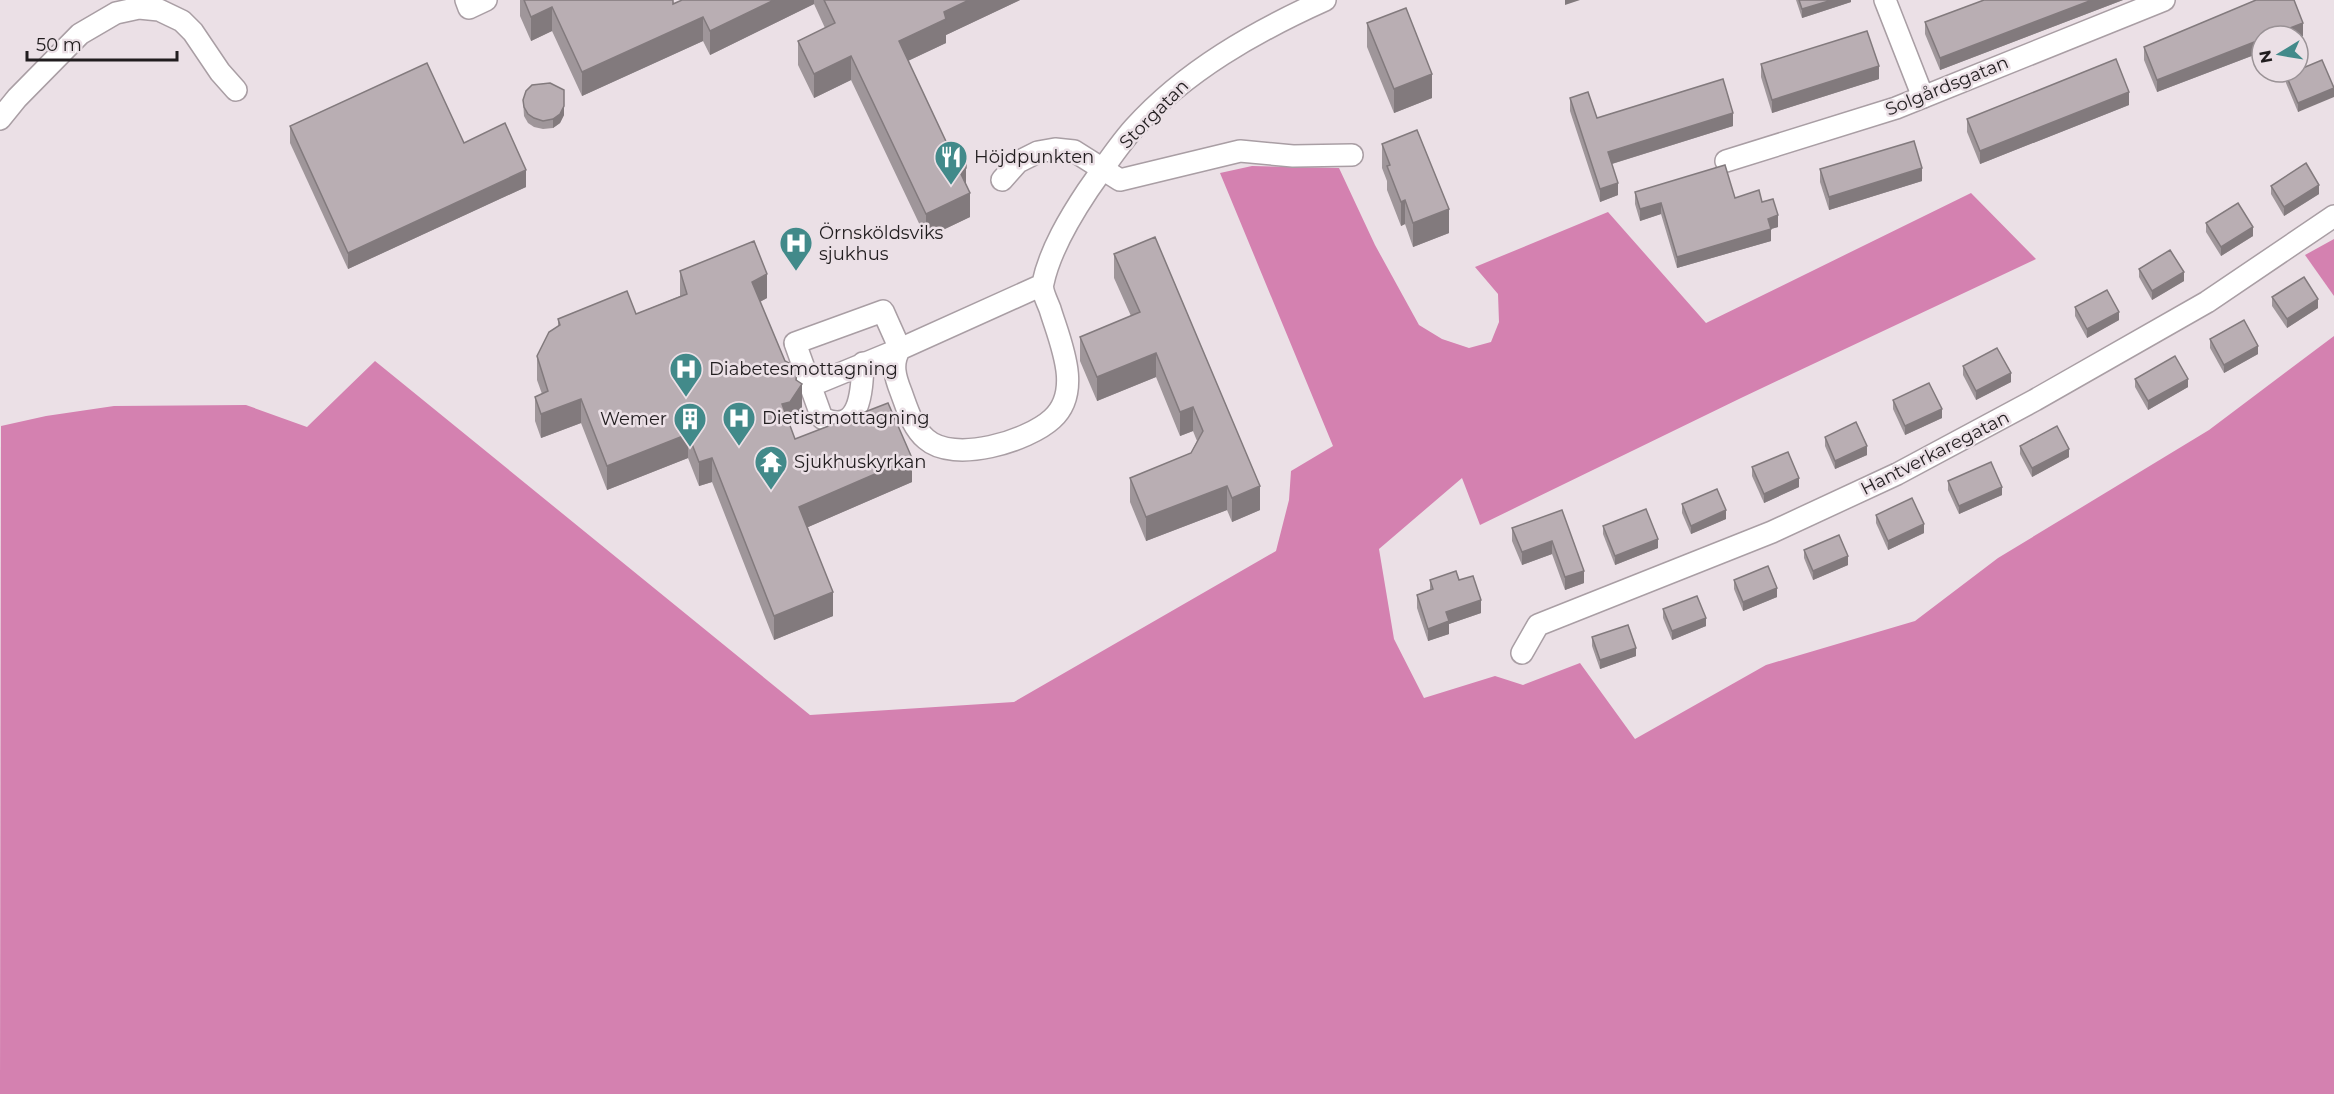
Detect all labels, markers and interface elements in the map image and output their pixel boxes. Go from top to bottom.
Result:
scale bar [27,24,177,62]
north arrow [2250,24,2310,84]
text: 50 m [36,34,82,56]
text: N [2255,49,2276,65]
street label: Solgårdsgatan [1882,51,2012,121]
street label: Storgatan [1115,75,1193,153]
restaurant icon: Höjdpunkten [933,139,969,186]
place label: Höjdpunkten [974,146,1094,168]
place label: Örnsköldsviks sjukhus [819,222,944,265]
hospital icon: Örnsköldsviks sjukhus [778,225,814,272]
hospital icon: Diabetesmottagning [668,351,704,398]
place label: Diabetesmottagning [709,358,898,380]
hospital icon: Dietistmottagning [721,400,757,447]
building icon: Wemer [672,401,708,448]
street label: Hantverkaregatan [1857,406,2013,500]
place label: Dietistmottagning [762,407,930,429]
place label: Wemer [600,408,667,430]
temple icon: Sjukhuskyrkan [753,444,789,491]
place label: Sjukhuskyrkan [794,451,926,473]

